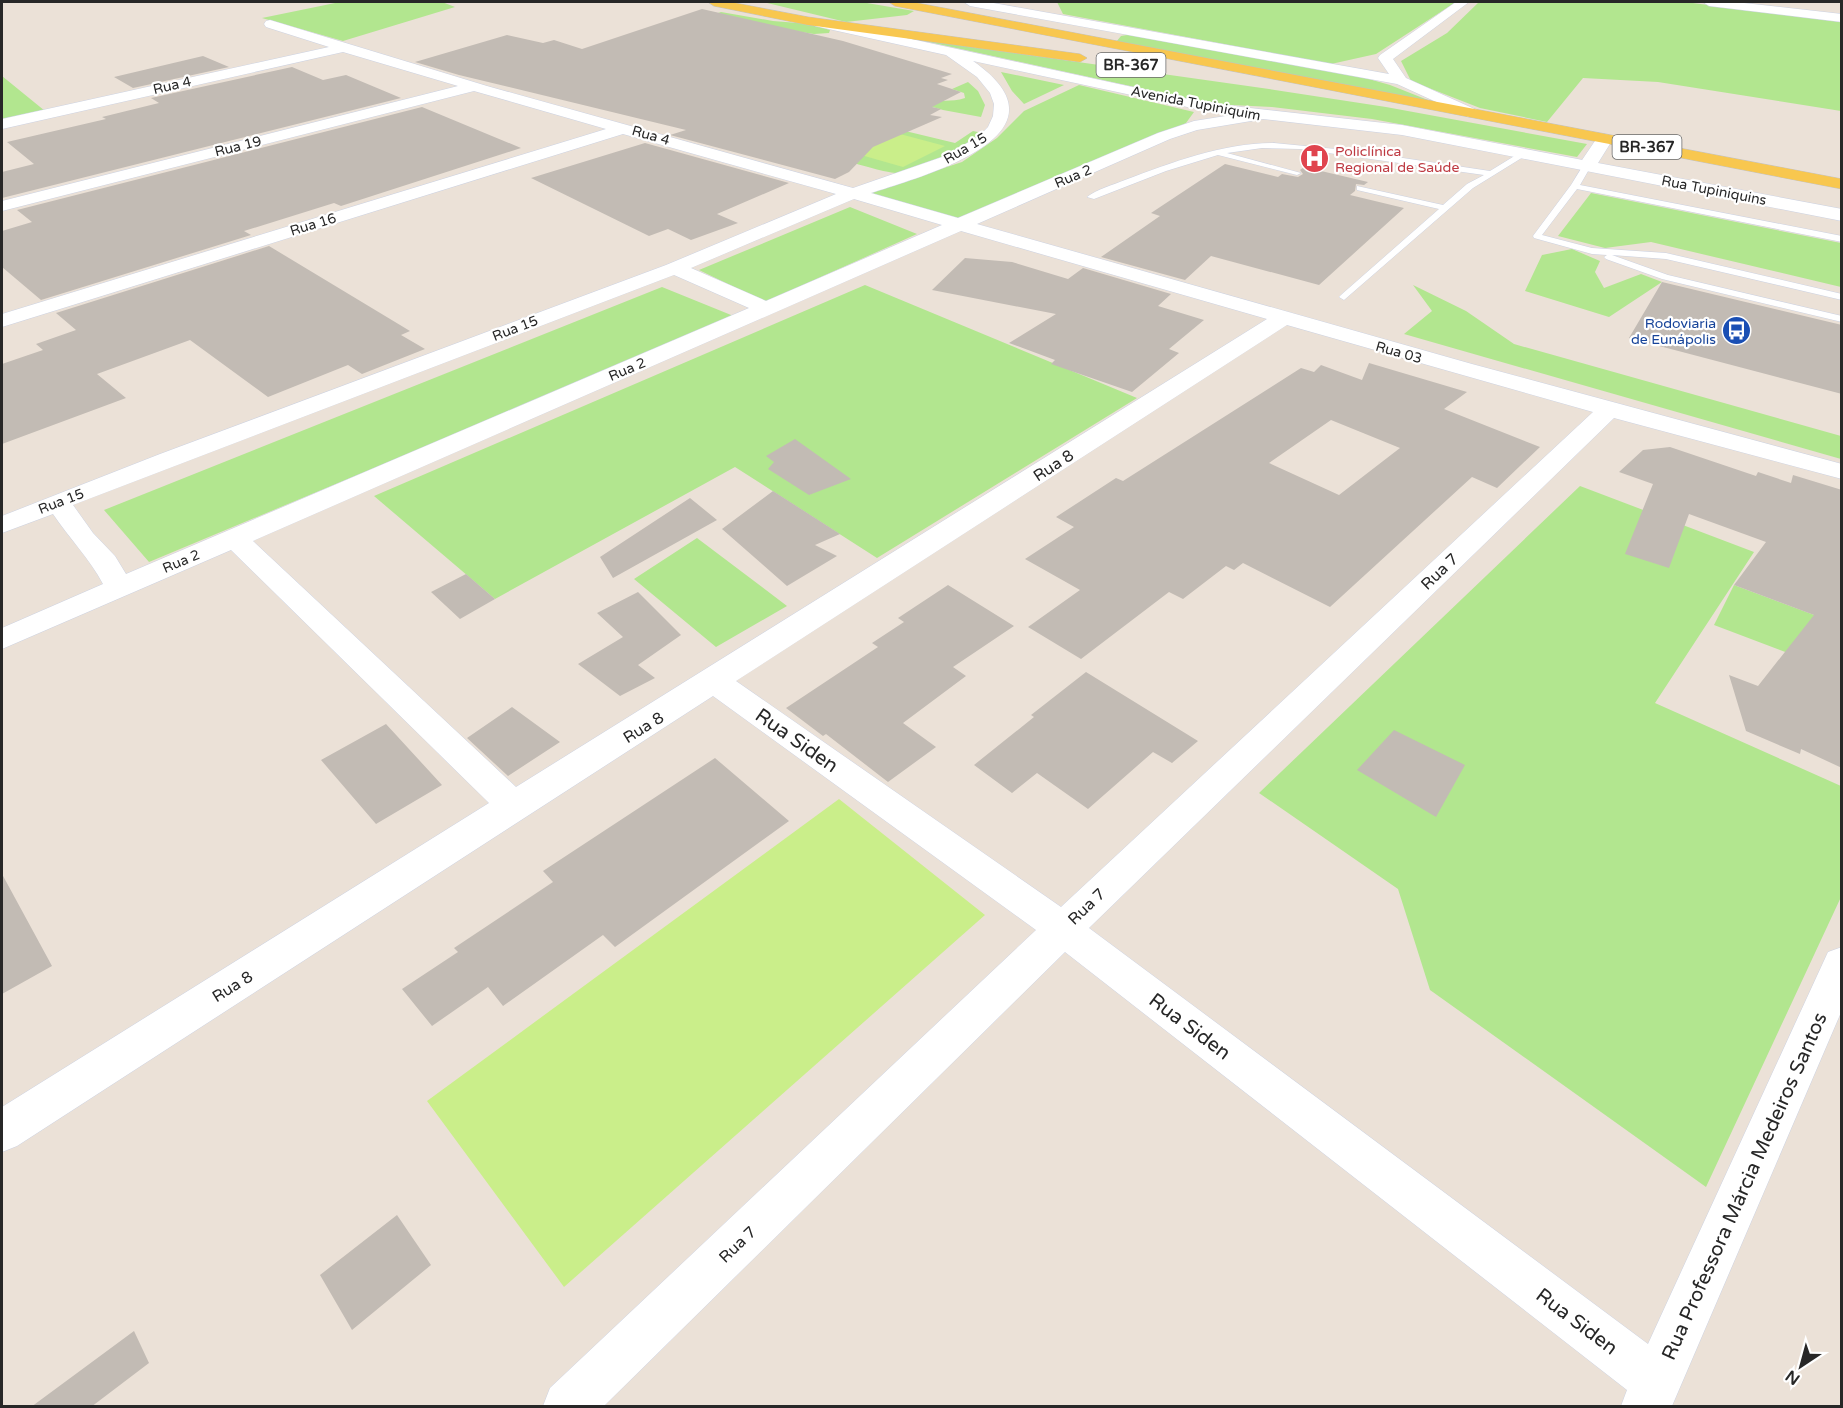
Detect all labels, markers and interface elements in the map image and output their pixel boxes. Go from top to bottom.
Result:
road number: BR-367 [1096,53,1166,77]
street label: Rua 4 [151,73,193,98]
street label: Avenida Tupiniquim [1130,83,1262,124]
street label: Rua 4 [630,122,672,149]
street label: Rua 15 [940,129,990,168]
street label: Rua 19 [213,132,263,160]
road number: BR-367 [1612,135,1682,159]
hospital icon: Policlínica Regional de Saúde [1298,143,1330,175]
place label: Policlínica Regional de Saúde [1335,143,1459,176]
street label: Rua 2 [1052,161,1094,192]
street label: Rua Tupiniquins [1660,172,1768,209]
street label: Rua 16 [288,209,339,240]
street label: Rua 15 [490,312,540,345]
place label: Rodoviaria de Eunápolis [1631,315,1716,348]
bus stop icon: Rodoviaria de Eunápolis [1721,315,1753,347]
street label: Rua 03 [1374,338,1424,367]
street label: Rua 2 [606,354,648,385]
street label: Rua 8 [1030,445,1078,486]
street label: Rua 15 [36,485,86,518]
street label: Rua 2 [160,546,202,577]
street label: Rua 7 [1417,549,1463,594]
street label: Rua Siden [750,703,843,778]
street label: Rua 8 [619,708,668,748]
street label: Rua 7 [1064,884,1110,929]
street label: Rua 8 [208,967,257,1007]
street label: Rua Siden [1144,988,1235,1065]
street label: Rua Professora Márcia Medeiros Santos [1657,1009,1833,1364]
street label: Rua 7 [715,1222,761,1267]
street label: Rua Siden [1531,1283,1622,1360]
north arrow [1771,1336,1831,1396]
text: N [1782,1365,1804,1389]

